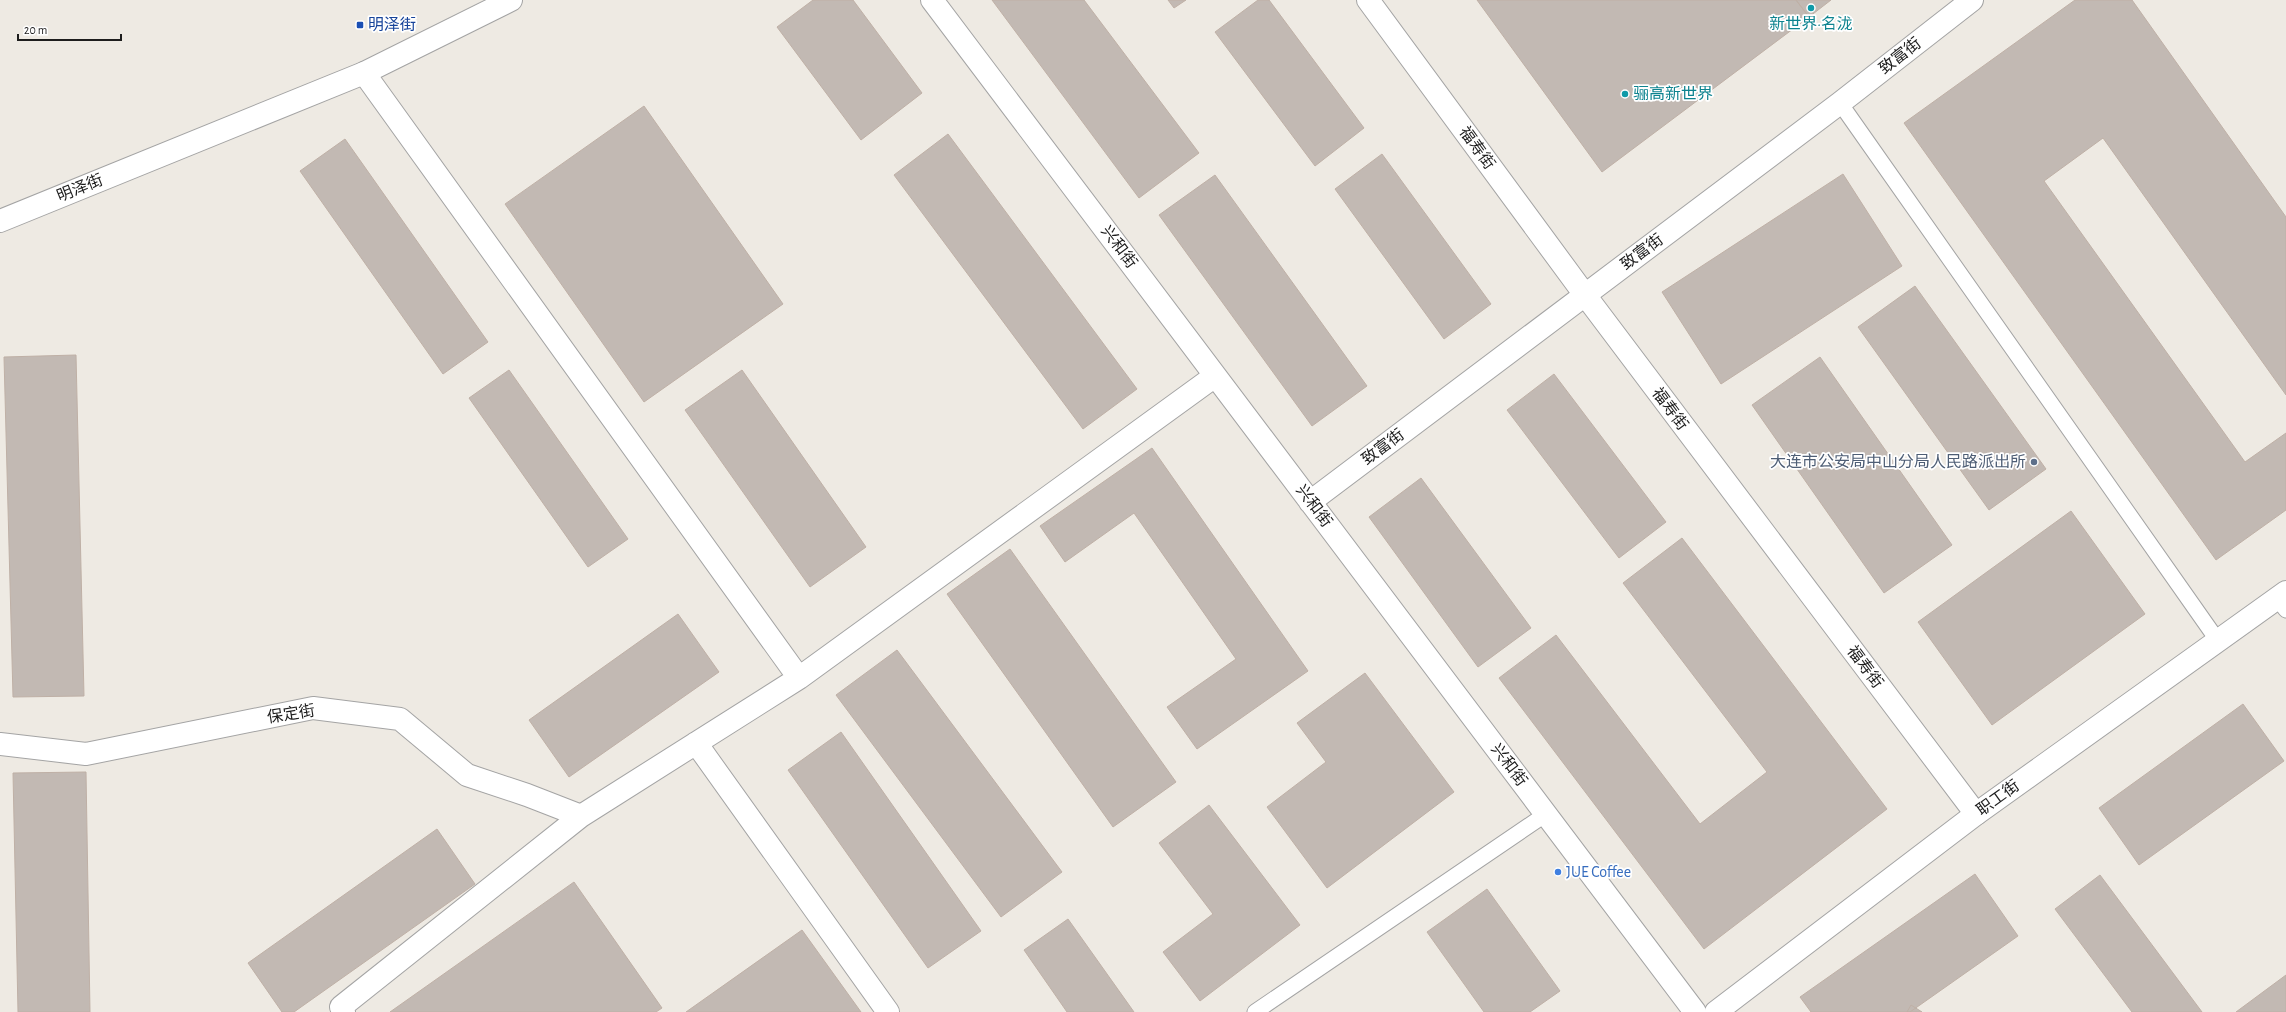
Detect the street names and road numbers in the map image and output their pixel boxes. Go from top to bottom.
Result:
street label: 致富街 [1875,33,1924,77]
street label: 福寿街 [1456,123,1498,172]
street label: 明泽街 [54,171,105,204]
street label: 兴和街 [1098,222,1141,271]
street label: 致富街 [1617,230,1666,273]
street label: 福寿街 [1649,384,1692,433]
street label: 致富街 [1358,425,1407,468]
street label: 兴和街 [1293,481,1336,530]
street label: 福寿街 [1844,642,1887,691]
street label: 保定街 [266,701,316,726]
street label: 兴和街 [1488,740,1531,789]
street label: 职工街 [1973,777,2022,819]

